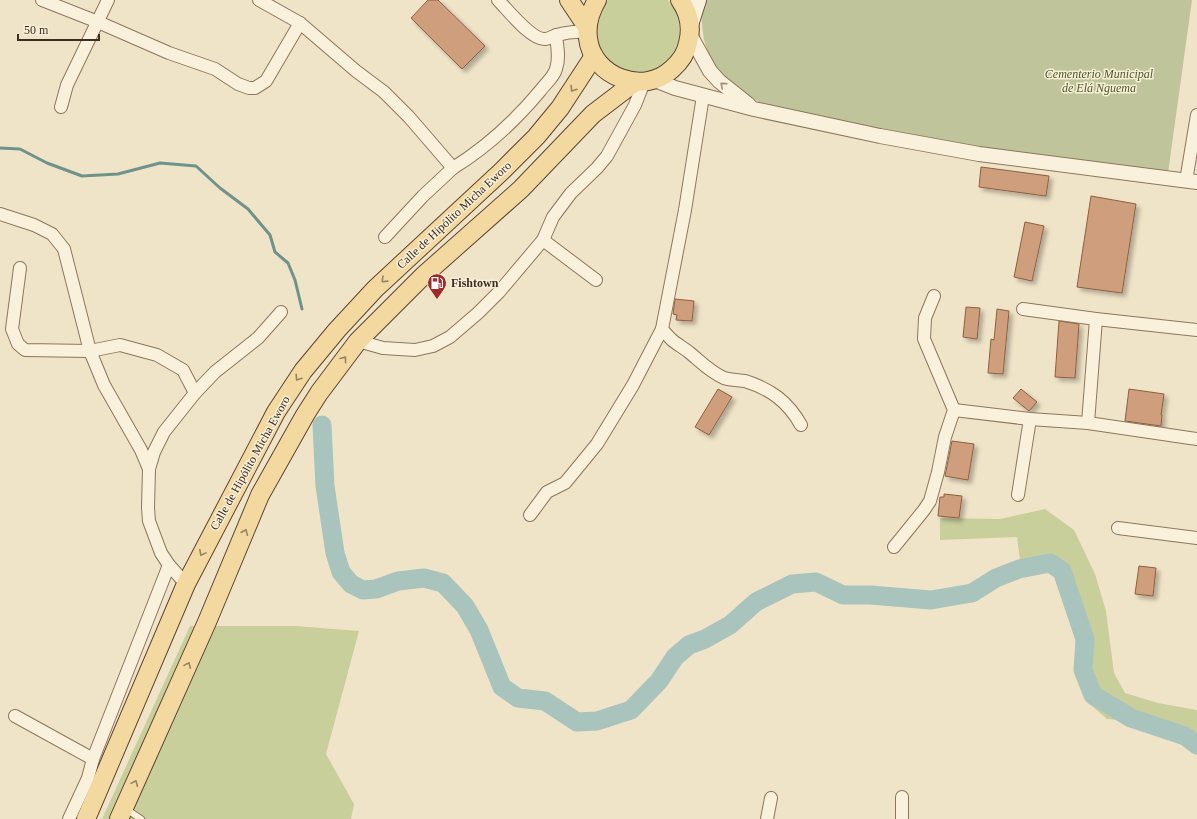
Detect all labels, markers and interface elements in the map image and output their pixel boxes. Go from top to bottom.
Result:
scale bar [18,16,99,42]
text: 50 m [24,23,49,37]
park label: Cementerio Municipal de Elá Nguema [1045,67,1154,95]
one-way arrow [721,82,728,89]
one-way arrow [570,85,578,92]
street label: Calle de Hipólito Micha Eworo [394,158,514,272]
fuel station icon: Fishtown [426,272,448,300]
one-way arrow [381,276,389,283]
place label: Fishtown [451,276,499,290]
one-way arrow [339,357,346,364]
one-way arrow [296,374,303,381]
street label: Calle de Hipólito Micha Eworo [207,393,293,533]
one-way arrow [240,529,248,536]
one-way arrow [199,549,207,556]
one-way arrow [183,661,191,669]
one-way arrow [130,780,138,787]

